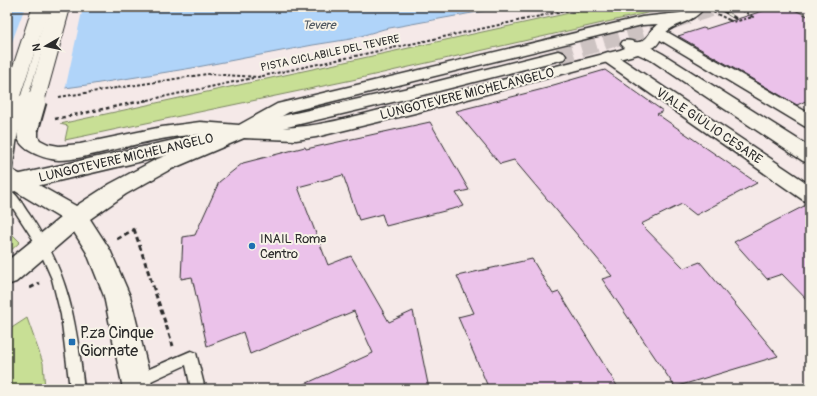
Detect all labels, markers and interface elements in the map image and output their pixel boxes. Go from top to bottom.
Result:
water label: Tevere [302,18,337,33]
north arrow [26,26,66,66]
street label: PISTA CICLABILE DEL TEVERE [259,32,401,74]
text: N [30,42,44,52]
street label: LUNGOTEVERE MICHELANGELO [378,65,556,123]
street label: VIALE GIULIO CESARE [653,84,765,168]
street label: LUNGOTEVERE MICHELANGELO [37,130,215,186]
place label: INAIL Roma Centro [260,231,326,262]
marker: INAIL Roma Centro [247,241,257,251]
place label: P.za Cinque Giornate [80,323,154,361]
marker: P.za Cinque Giornate [67,337,77,347]

